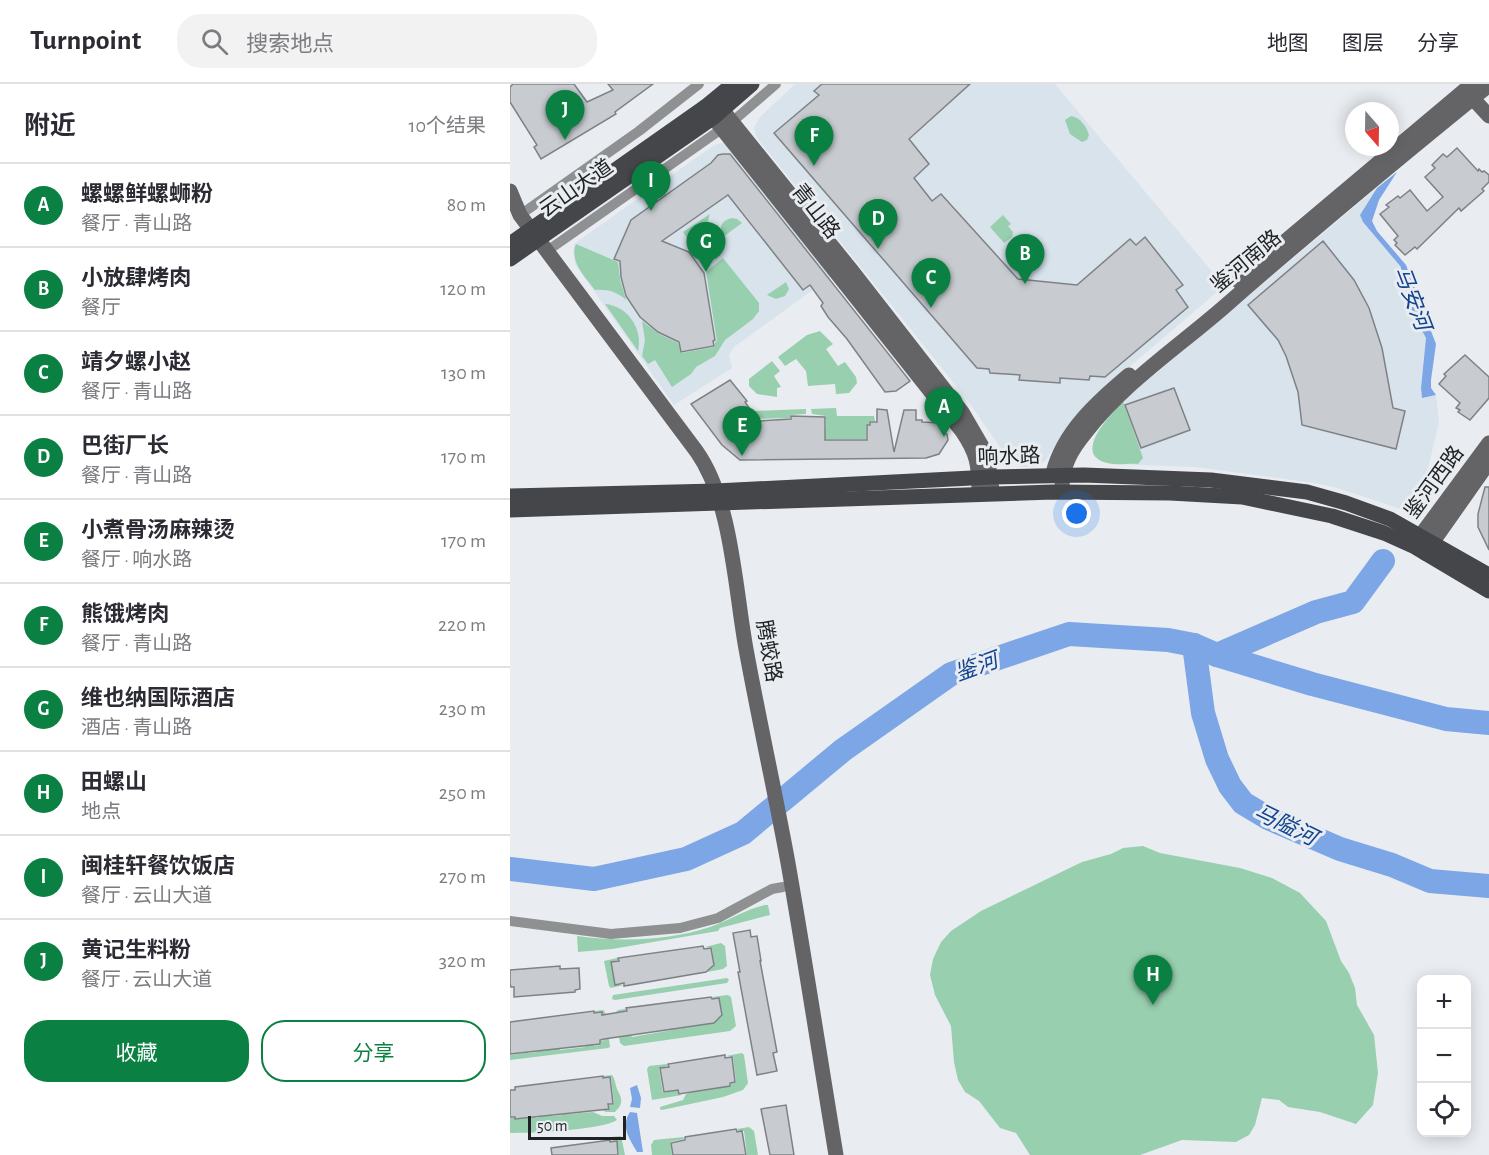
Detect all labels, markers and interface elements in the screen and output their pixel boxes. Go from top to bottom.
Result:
search box [177,14,597,68]
icon: search [198,25,231,58]
text: Turnpoint [30,27,141,55]
text: 搜索地点 [246,33,334,55]
text: 地图 [1267,33,1309,54]
text: 图层 [1342,33,1384,54]
text: 分享 [1417,33,1459,54]
pin: J [546,91,584,140]
north arrow [1345,102,1399,156]
text: 附近 [24,113,76,139]
text: 10个结果 [409,116,486,136]
pin: F [794,116,834,166]
street label: 云山大道 [535,155,617,221]
pin: I [632,162,670,211]
street label: 青山路 [788,179,844,243]
text: 螺螺鲜螺蛳粉 [81,183,213,205]
text: A [38,195,50,215]
text: 80 m [447,195,486,215]
pin: D [858,200,898,249]
text: 餐厅 · 青山路 [81,214,192,234]
pin: G [686,222,726,272]
street label: 鉴河南路 [1207,226,1285,296]
pin: B [1006,234,1044,284]
pin: C [912,258,950,308]
water label: 马安河 [1390,263,1437,337]
text: 小放肆烤肉 [81,267,191,289]
text: B [38,279,49,299]
text: 120 m [440,279,486,299]
text: 餐厅 [81,298,121,318]
text: 靖夕螺小赵 [81,351,191,373]
text: C [38,363,49,383]
text: 130 m [441,363,486,383]
text: 餐厅 · 青山路 [81,382,192,402]
pin: A [924,388,964,437]
pin: E [722,406,762,456]
text: 巴街厂长 [81,435,169,457]
street label: 鉴河西路 [1400,442,1468,522]
street label: 响水路 [977,444,1041,468]
text: D [37,447,50,467]
text: 170 m [441,447,486,467]
text: 餐厅 · 青山路 [81,466,192,486]
your location [1062,499,1091,528]
text: 小煮骨汤麻辣烫 [81,519,235,541]
text: E [38,531,49,551]
text: 170 m [441,531,486,551]
text: 餐厅 · 响水路 [81,550,192,570]
text: 熊饿烤肉 [81,603,169,625]
text: F [39,615,48,635]
text: 220 m [438,615,486,635]
street label: 腾蛟路 [753,618,785,684]
text: 餐厅 · 青山路 [81,634,192,654]
water label: 鉴河 [952,647,1005,685]
text: 维也纳国际酒店 [81,687,235,709]
text: G [38,699,49,719]
text: 230 m [439,699,486,719]
text: 酒店 · 青山路 [81,718,192,738]
text: 田螺山 [81,771,147,793]
text: H [37,783,50,803]
text: 250 m [439,783,486,803]
water label: 马隘河 [1251,800,1324,851]
text: 地点 [81,802,121,822]
text: 闽桂轩餐饮饭店 [81,855,235,877]
text: I [41,867,46,887]
text: 270 m [439,867,486,887]
text: 餐厅 · 云山大道 [81,886,212,906]
text: 黄记生料粉 [81,939,191,961]
text: J [40,951,47,971]
text: 320 m [439,951,486,971]
pin: H [1134,956,1172,1005]
text: 餐厅 · 云山大道 [81,970,212,990]
map controls [1417,975,1471,1137]
button: + [1417,975,1471,1029]
button: 收藏 [24,1020,249,1082]
button: 分享 [261,1020,486,1082]
button: − [1417,1029,1471,1083]
button: locate [1417,1083,1471,1137]
scale bar [528,1113,626,1140]
text: 50 m [537,1118,568,1134]

